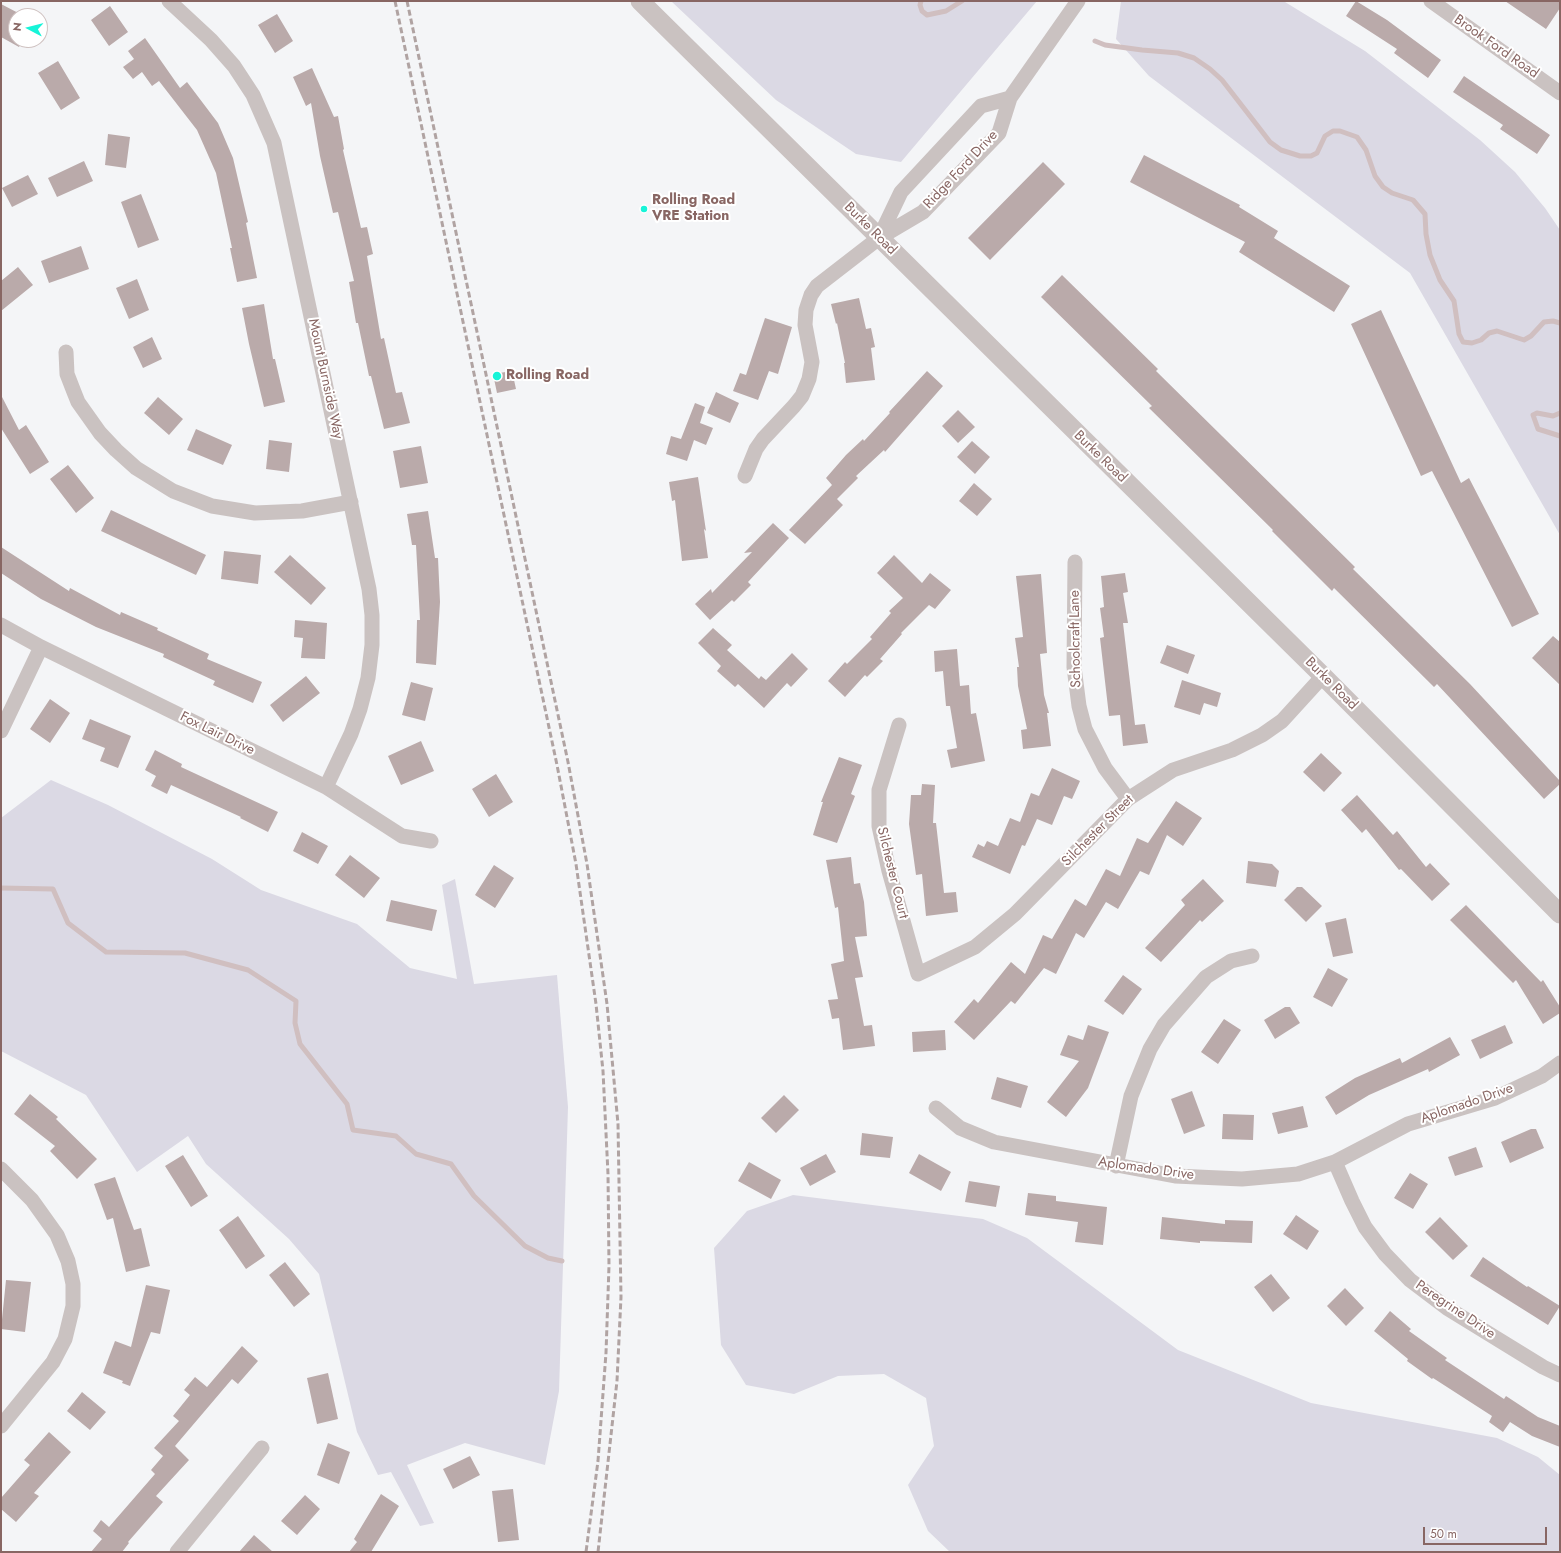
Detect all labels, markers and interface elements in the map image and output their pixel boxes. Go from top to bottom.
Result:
north arrow [8,8,48,48]
street label: Brook Ford Road [1450,12,1542,82]
text: N [9,21,26,32]
street label: Ridge Ford Drive [920,127,1002,213]
place label: Rolling Road VRE Station [652,193,735,226]
street label: Burke Road [840,199,900,259]
marker: Rolling Road VRE Station [639,204,649,214]
street label: Mount Burnside Way [304,317,346,441]
place label: Rolling Road [506,368,589,384]
marker: Rolling Road [491,370,503,382]
street label: Burke Road [1070,428,1130,486]
street label: Schoolcraft Lane [1067,590,1085,688]
street label: Burke Road [1301,654,1361,714]
street label: Fox Lair Drive [177,709,257,759]
street label: Silchester Street [1059,792,1137,870]
street label: Silchester Court [873,825,911,921]
street label: Aplomado Drive [1419,1080,1515,1128]
street label: Aplomado Drive [1097,1154,1195,1184]
street label: Peregrine Drive [1412,1277,1498,1343]
scale bar [1425,1519,1549,1545]
text: 50 m [1430,1525,1457,1543]

